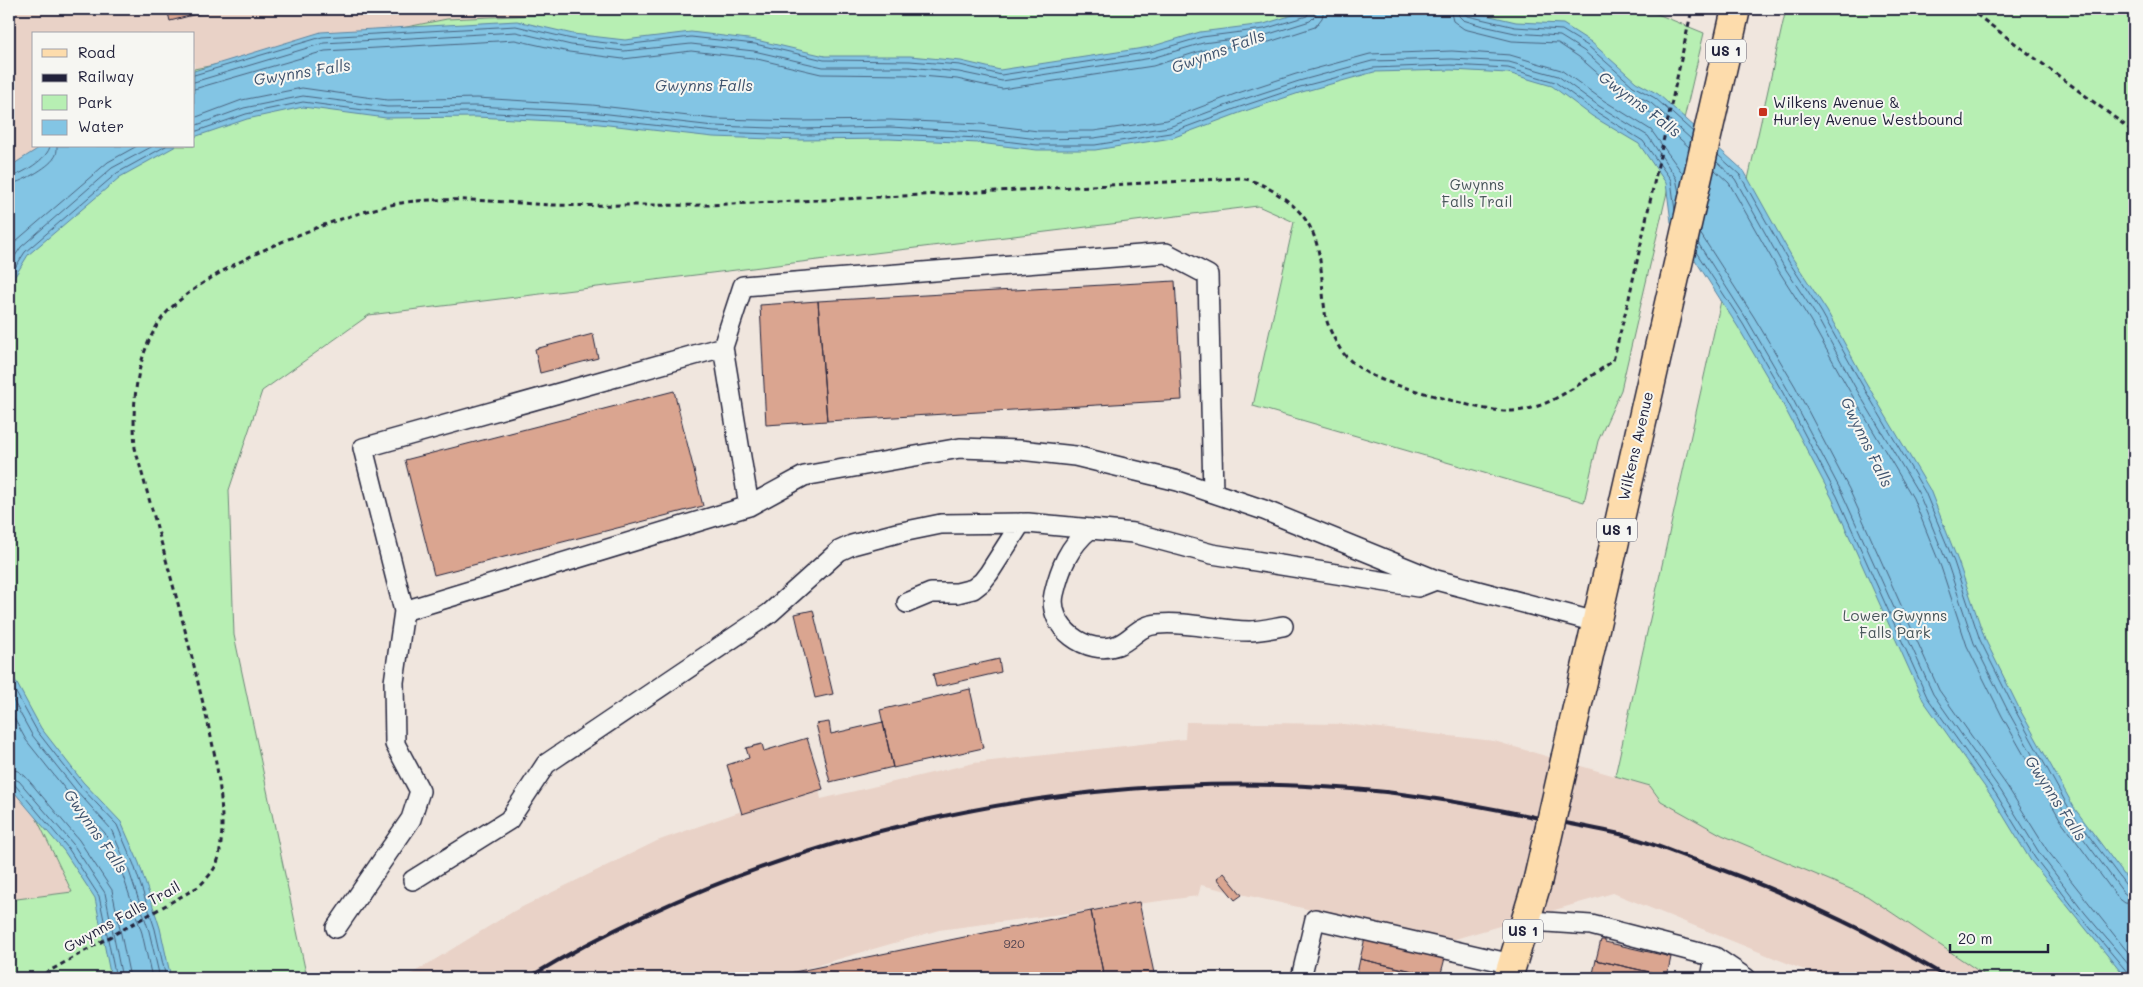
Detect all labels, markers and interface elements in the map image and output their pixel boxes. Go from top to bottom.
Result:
water label: Gwynns Falls [1168,24,1268,77]
legend [32,32,195,148]
road number: US 1 [1706,40,1746,62]
text: Road [78,42,115,62]
water label: Gwynns Falls [252,53,352,90]
text: Railway [78,66,134,86]
water label: Gwynns Falls [1595,66,1686,142]
water label: Gwynns Falls [655,74,753,95]
text: Park [78,92,112,112]
place label: Wilkens Avenue & Hurley Avenue Westbound [1773,92,1963,129]
marker: Wilkens Avenue & Hurley Avenue Westbound [1757,106,1769,118]
text: Water [78,116,124,136]
park label: Gwynns Falls Trail [1442,174,1512,211]
street label: Wilkens Avenue [1613,389,1657,502]
water label: Gwynns Falls [1837,393,1898,491]
road number: US 1 [1597,518,1637,542]
park label: Lower Gwynns Falls Park [1843,605,1947,642]
water label: Gwynns Falls [2021,751,2092,845]
water label: Gwynns Falls [60,785,133,877]
street label: Gwynns Falls Trail [60,876,183,956]
road number: US 1 [1503,919,1543,942]
scale bar [1950,922,2048,954]
text: 20 m [1958,928,1992,948]
house number: 920 [1003,935,1025,951]

